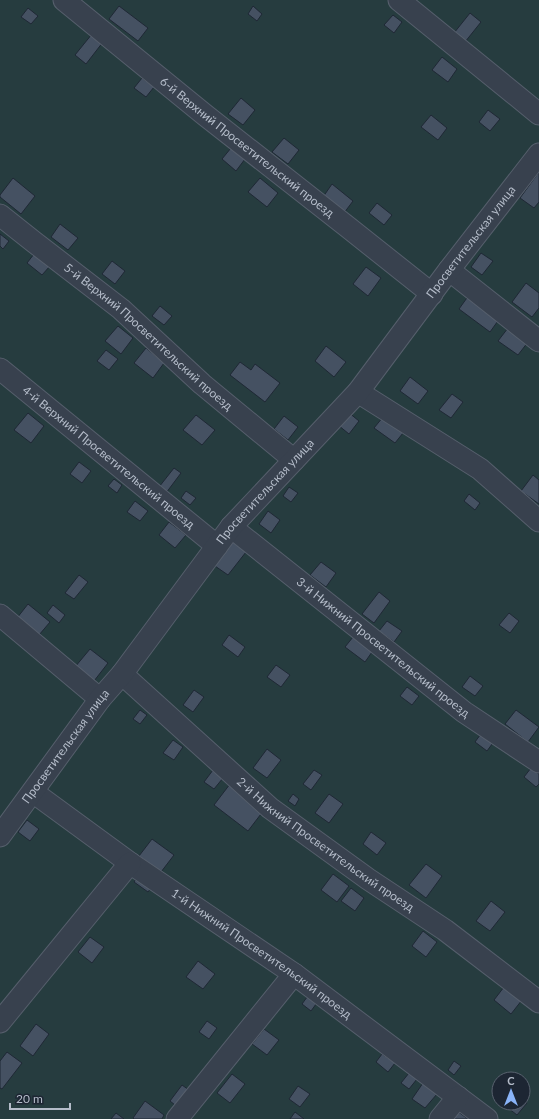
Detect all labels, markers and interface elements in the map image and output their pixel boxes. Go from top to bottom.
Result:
street label: 6-й Верхний Просветительский проезд [157,73,338,221]
street label: Просветительская улица [423,183,519,301]
street label: 5-й Верхний Просветительский проезд [61,260,236,414]
street label: 4-й Верхний Просветительский проезд [20,382,198,532]
street label: Просветительская улица [213,436,317,547]
street label: 3-й Нижний Просветительский проезд [294,574,473,721]
street label: Просветительская улица [18,686,112,806]
street label: 2-й Нижний Просветительский проезд [234,774,418,915]
street label: 1-й Нижний Просветительский проезд [169,885,355,1022]
north arrow [491,1071,531,1111]
text: С [507,1074,515,1087]
scale bar [10,1085,70,1111]
text: 20 m [16,1091,43,1106]

